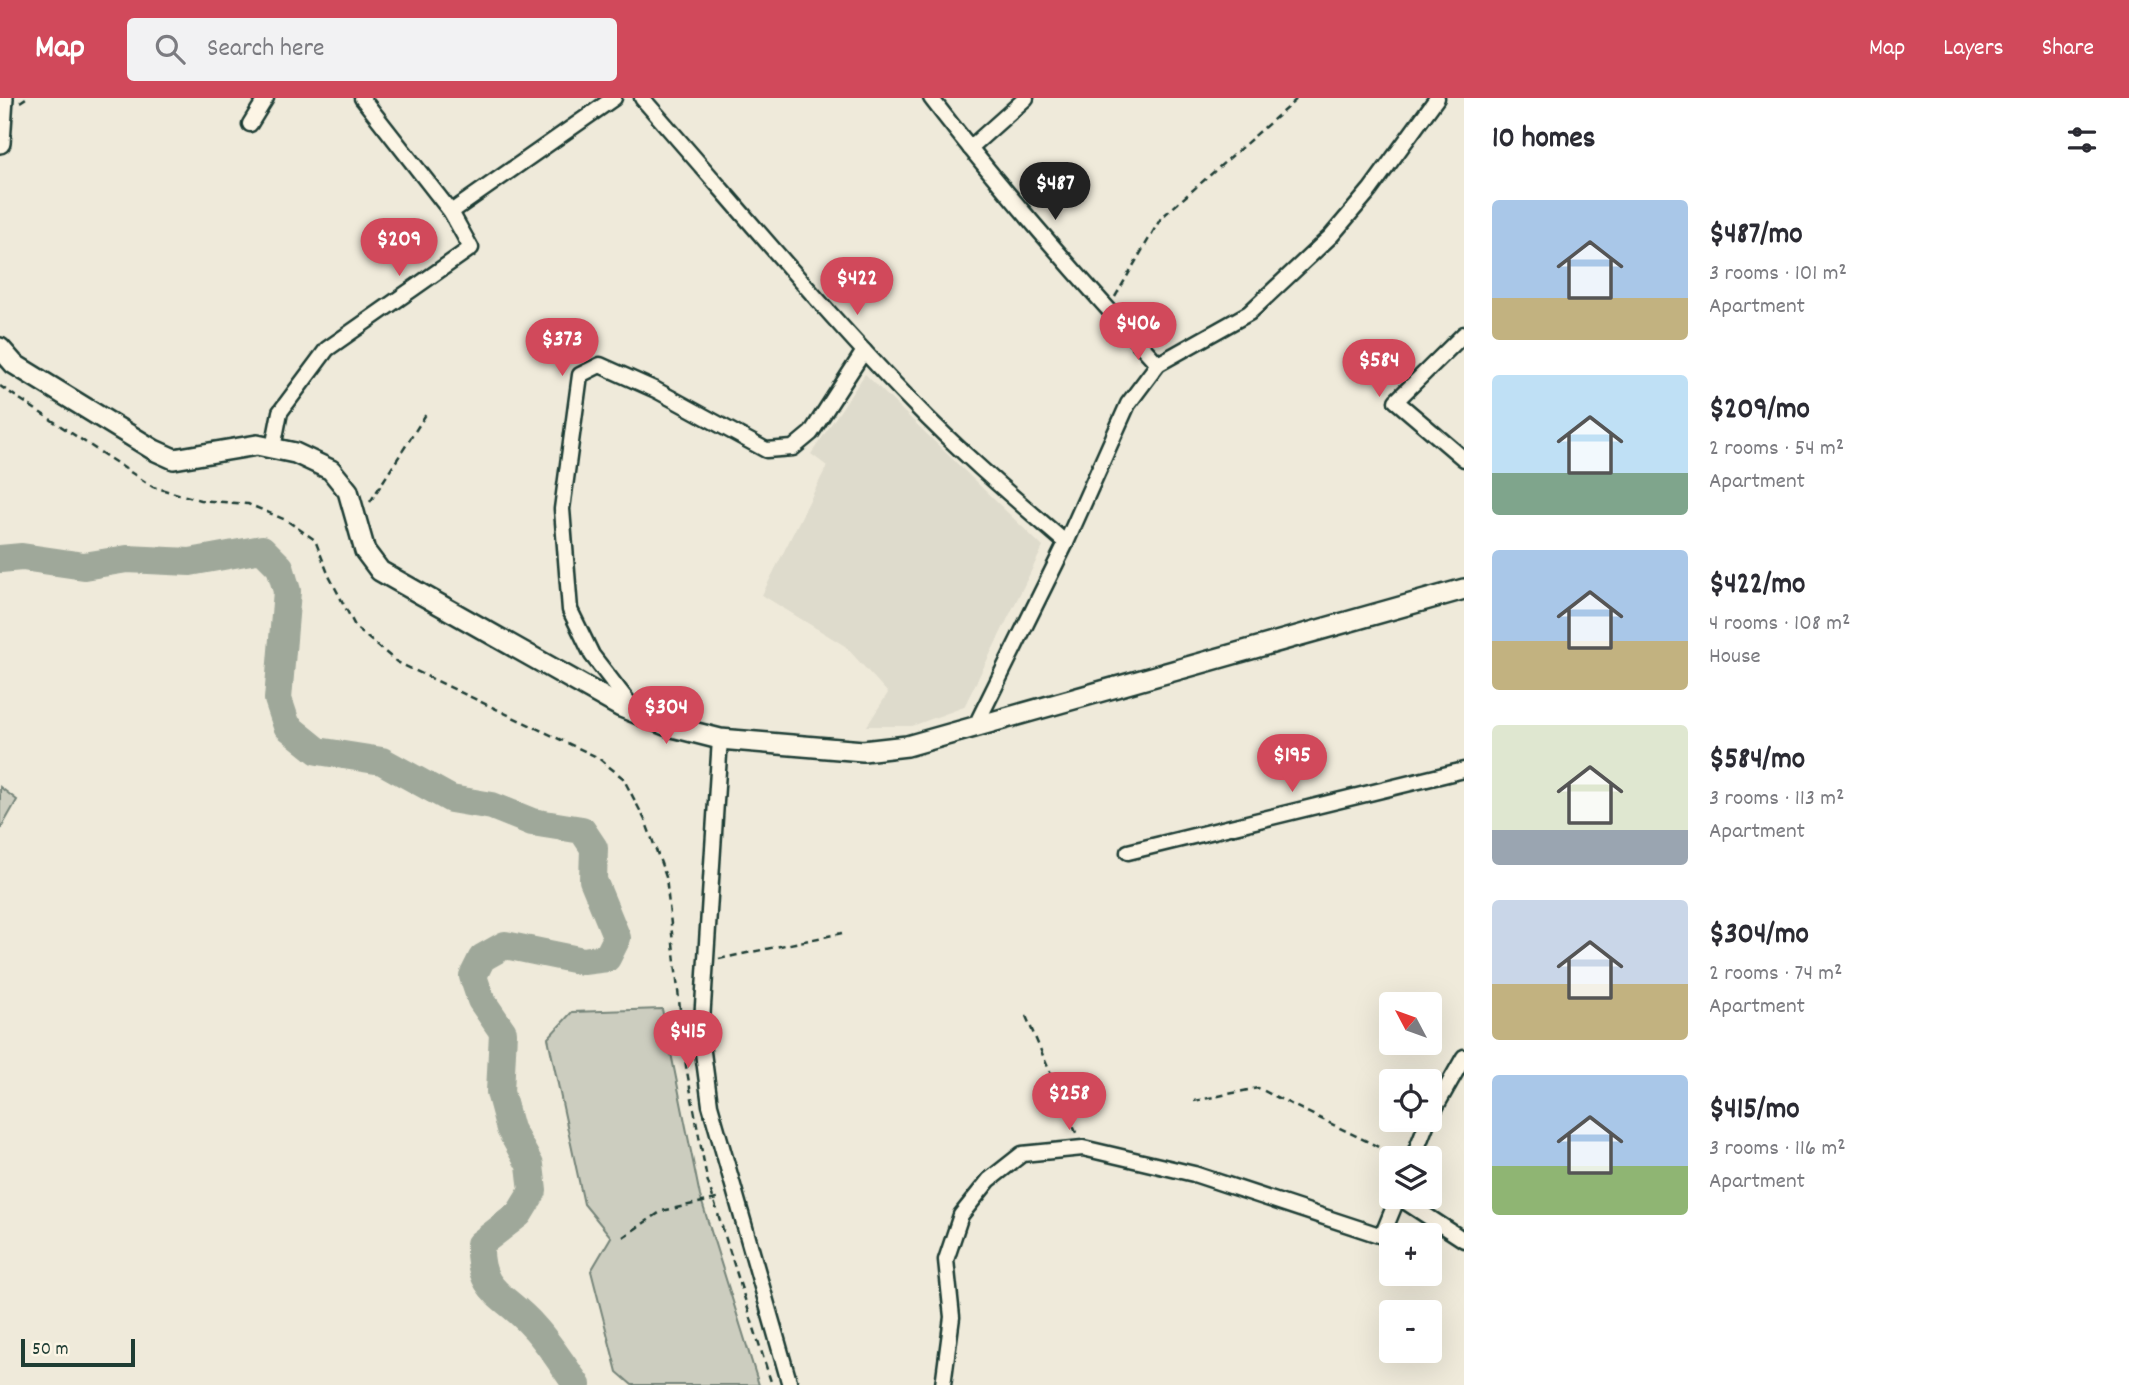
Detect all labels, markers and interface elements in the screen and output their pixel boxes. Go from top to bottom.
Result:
search box [127,18,617,81]
text: Map [35,26,85,73]
icon: search [151,30,189,68]
text: Search here [207,31,325,68]
text: Map [1869,32,1905,66]
text: Layers [1943,32,2004,66]
text: Share [2042,32,2094,66]
text: 10 homes [1492,119,1595,162]
icon: filters [2063,121,2101,159]
pin: $487 [1014,162,1096,222]
text: $487 [1035,168,1075,201]
text: $487/mo [1709,215,1803,258]
pin: $209 [358,218,440,278]
text: $209 [377,224,421,257]
icon: home [1548,228,1632,312]
pin: $422 [816,258,898,317]
text: 3 rooms · 101 m² [1709,258,1847,291]
text: $422 [836,263,878,296]
text: Apartment [1709,291,1805,324]
pin: $406 [1097,302,1179,362]
text: $406 [1115,308,1161,341]
pin: $373 [521,318,603,378]
text: $373 [542,324,582,357]
pin: $584 [1338,340,1420,399]
text: $584 [1358,345,1400,378]
text: $209/mo [1709,390,1810,433]
icon: home [1548,403,1632,487]
text: 2 rooms · 54 m² [1709,433,1844,466]
text: Apartment [1709,466,1805,499]
text: $422/mo [1709,565,1805,608]
icon: home [1548,578,1632,662]
text: 4 rooms · 108 m² [1709,608,1850,641]
text: House [1709,641,1761,674]
pin: $304 [625,686,707,746]
text: $304 [644,692,688,725]
pin: $195 [1251,734,1333,794]
text: $195 [1273,740,1311,773]
text: $584/mo [1709,740,1805,783]
icon: home [1548,753,1632,837]
text: 3 rooms · 113 m² [1709,783,1845,816]
text: Apartment [1709,816,1805,849]
text: $304/mo [1709,915,1809,958]
icon: home [1548,928,1632,1012]
text: 2 rooms · 74 m² [1709,958,1842,991]
text: Apartment [1709,991,1805,1024]
north arrow [1379,992,1442,1055]
map controls [1379,992,1442,1363]
pin: $415 [647,1010,729,1070]
text: $415 [670,1016,706,1049]
button: locate [1379,1069,1442,1132]
pin: $258 [1028,1072,1110,1132]
text: $258 [1048,1078,1090,1111]
text: $415/mo [1709,1090,1800,1133]
icon: home [1548,1103,1632,1187]
text: 3 rooms · 116 m² [1709,1133,1846,1166]
button: layers [1379,1146,1442,1209]
text: Apartment [1709,1166,1805,1199]
button: + [1379,1223,1442,1286]
button: − [1379,1300,1442,1363]
scale bar [21,1336,135,1368]
text: 50 m [32,1337,69,1364]

